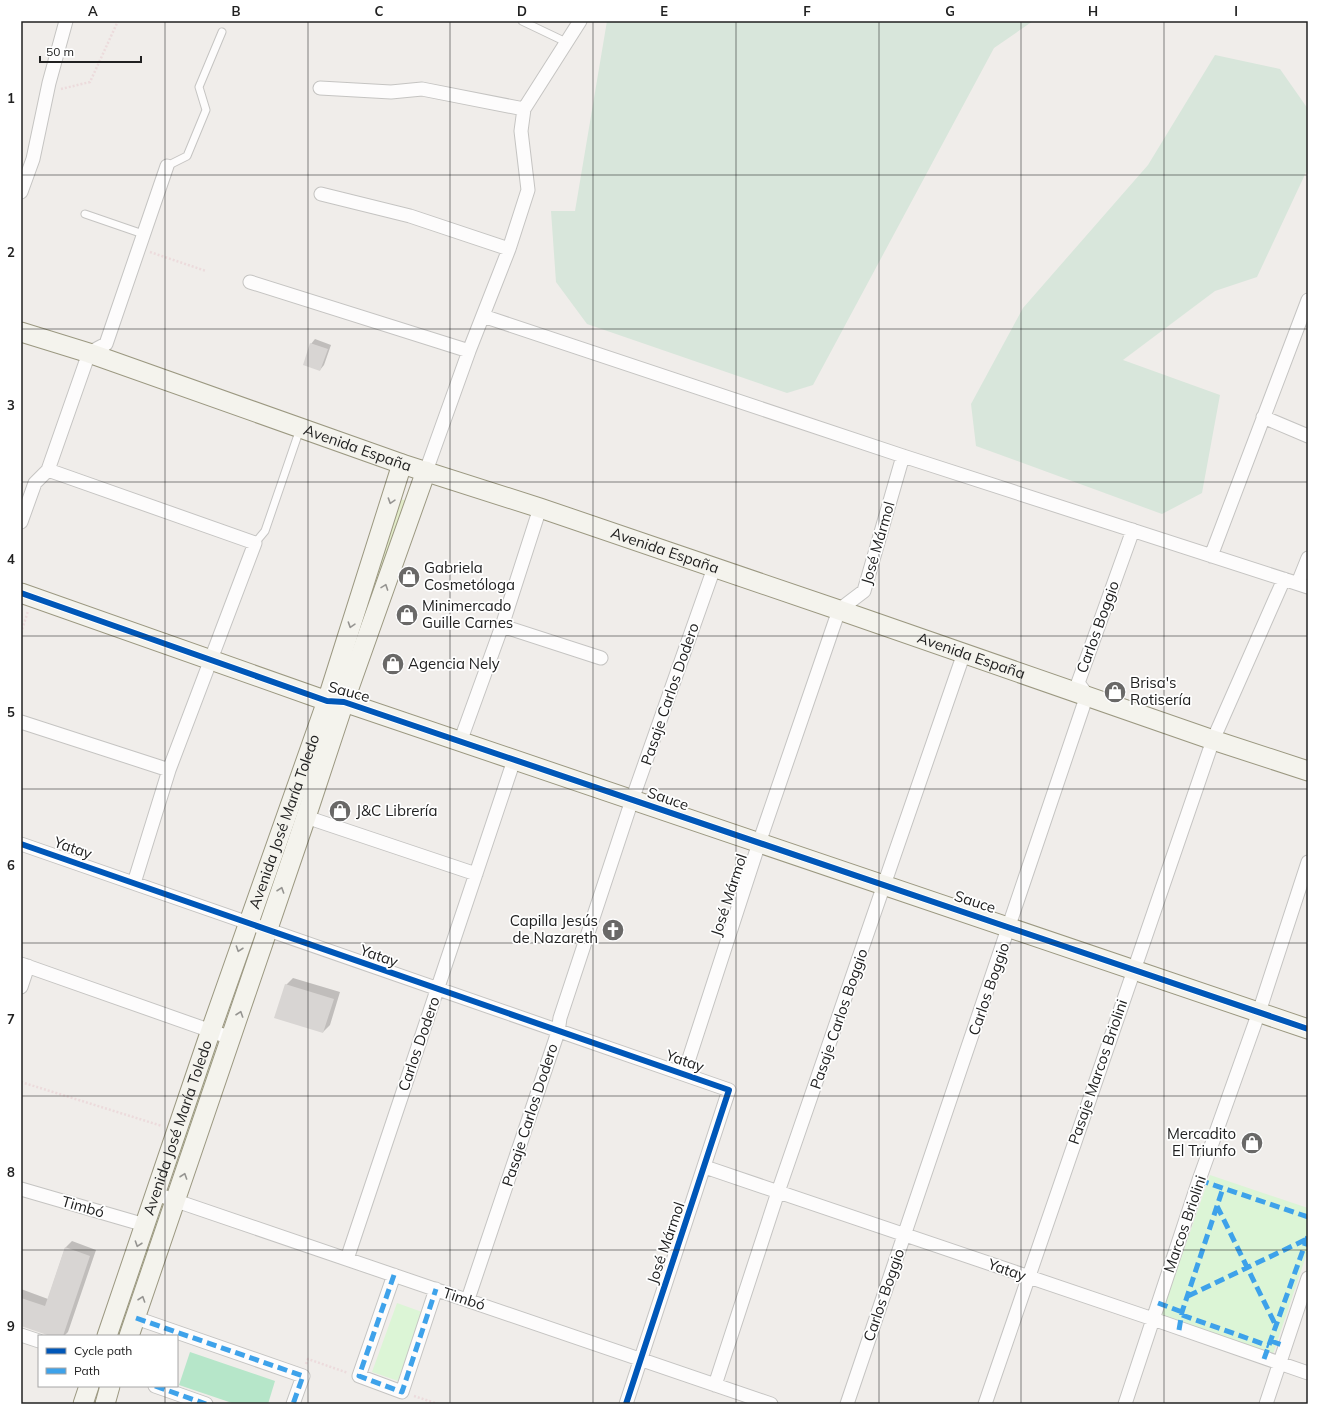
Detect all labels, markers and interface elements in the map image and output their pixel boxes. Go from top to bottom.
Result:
text: A [88,3,98,19]
text: B [232,3,241,19]
text: C [375,3,384,19]
text: D [517,3,527,19]
text: E [660,3,668,19]
text: F [803,3,811,19]
text: G [945,3,955,19]
text: H [1088,3,1098,19]
text: I [1234,3,1238,19]
scale bar [40,38,141,64]
text: 50 m [46,44,74,59]
text: 1 [7,90,15,106]
text: 2 [7,244,15,260]
text: 3 [7,397,15,413]
street label: Avenida España [301,420,414,475]
one-way arrow [387,497,395,504]
street label: José Mármol [857,499,898,587]
street label: Avenida España [608,523,722,577]
text: 4 [7,551,15,567]
place label: Gabriela Cosmetóloga [424,558,515,594]
shop icon: Gabriela Cosmetóloga [396,564,422,590]
street label: Carlos Boggio [1072,578,1123,676]
one-way arrow [380,583,389,590]
place label: Minimercado Guille Carnes [422,596,513,632]
shop icon: Minimercado Guille Carnes [394,602,420,628]
street label: Pasaje Carlos Dodero [636,620,703,768]
one-way arrow [347,621,356,628]
street label: Avenida España [915,628,1028,683]
shop icon: Agencia Nely [380,651,406,677]
place label: Agencia Nely [408,654,500,673]
place label: Brisa's Rotisería [1130,673,1191,709]
street label: Sauce [326,677,372,706]
shop icon: Brisa's Rotisería [1102,679,1128,705]
text: 5 [7,704,15,720]
street label: Avenida José María Toledo [244,732,323,911]
street label: Sauce [645,783,691,814]
shop icon: J&C Librería [327,798,353,824]
place label: J&C Librería [356,801,437,820]
street label: Yatay [51,832,95,863]
street label: José Mármol [706,851,751,939]
text: 6 [7,857,15,873]
street label: Sauce [952,886,998,917]
one-way arrow [277,887,285,894]
place label: Capilla Jesús de Nazareth [510,911,598,947]
church icon: Capilla Jesús de Nazareth [600,917,626,943]
street label: Yatay [357,940,401,971]
street label: Carlos Boggio [964,940,1013,1038]
one-way arrow [235,945,244,952]
street label: Pasaje Carlos Boggio [806,946,872,1092]
street label: Carlos Dodero [393,994,444,1094]
street label: Pasaje Marcos Briolini [1064,997,1131,1147]
one-way arrow [235,1010,243,1017]
text: 7 [7,1011,15,1027]
street label: Avenida José María Toledo [139,1037,216,1218]
street label: Pasaje Carlos Dodero [497,1041,562,1189]
street label: Yatay [663,1045,707,1076]
place label: Mercadito El Triunfo [1167,1124,1236,1160]
shop icon: Mercadito El Triunfo [1239,1130,1265,1156]
text: 8 [7,1164,15,1180]
one-way arrow [179,1173,188,1180]
street label: Marcos Briolini [1159,1173,1210,1275]
street label: Timbó [60,1191,107,1222]
street label: José Mármol [643,1199,688,1286]
one-way arrow [135,1240,143,1247]
street label: Carlos Boggio [859,1246,908,1344]
street label: Yatay [985,1254,1029,1285]
street label: Timbó [441,1283,488,1314]
one-way arrow [137,1296,146,1303]
text: 9 [7,1318,15,1334]
legend [38,1335,178,1387]
text: Cycle path [74,1343,132,1358]
text: Path [74,1363,100,1378]

